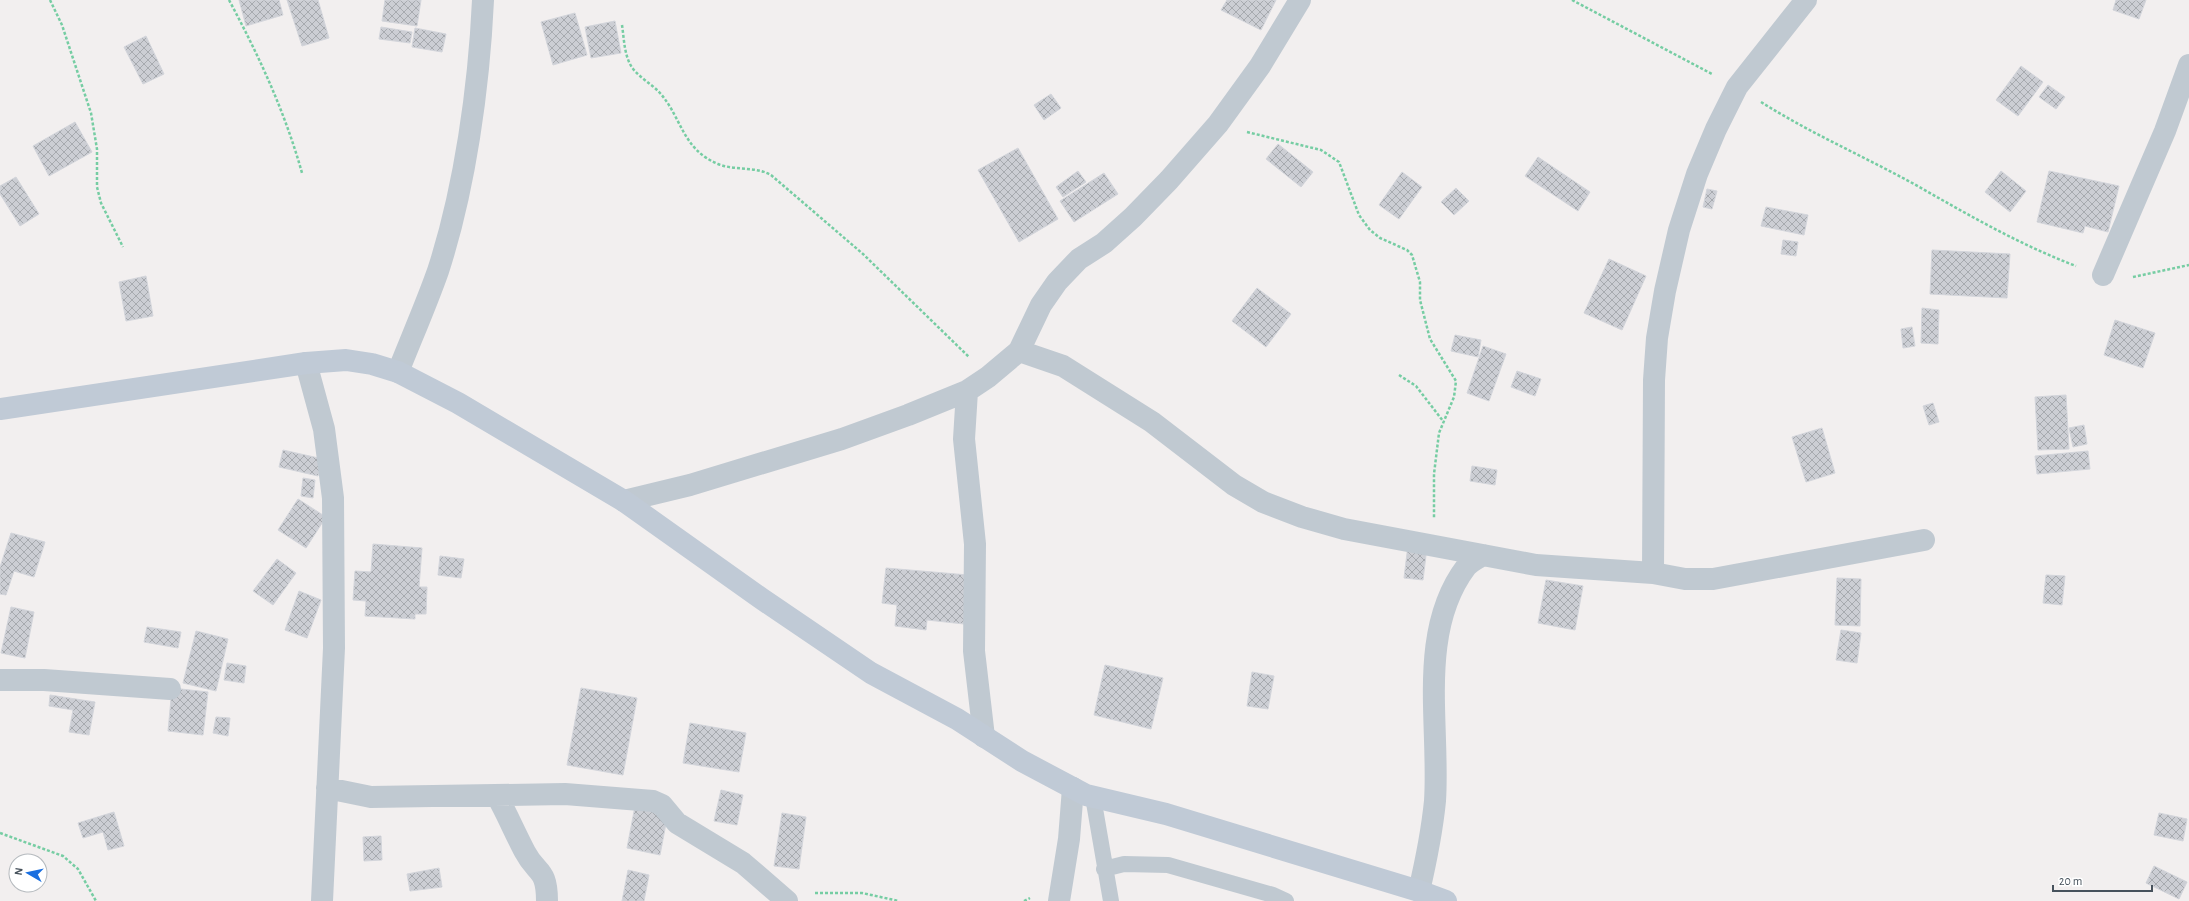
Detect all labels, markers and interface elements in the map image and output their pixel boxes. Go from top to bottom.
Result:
north arrow [8,853,48,893]
text: N [13,867,25,876]
scale bar [2053,867,2152,893]
text: 20 m [2059,875,2082,887]

